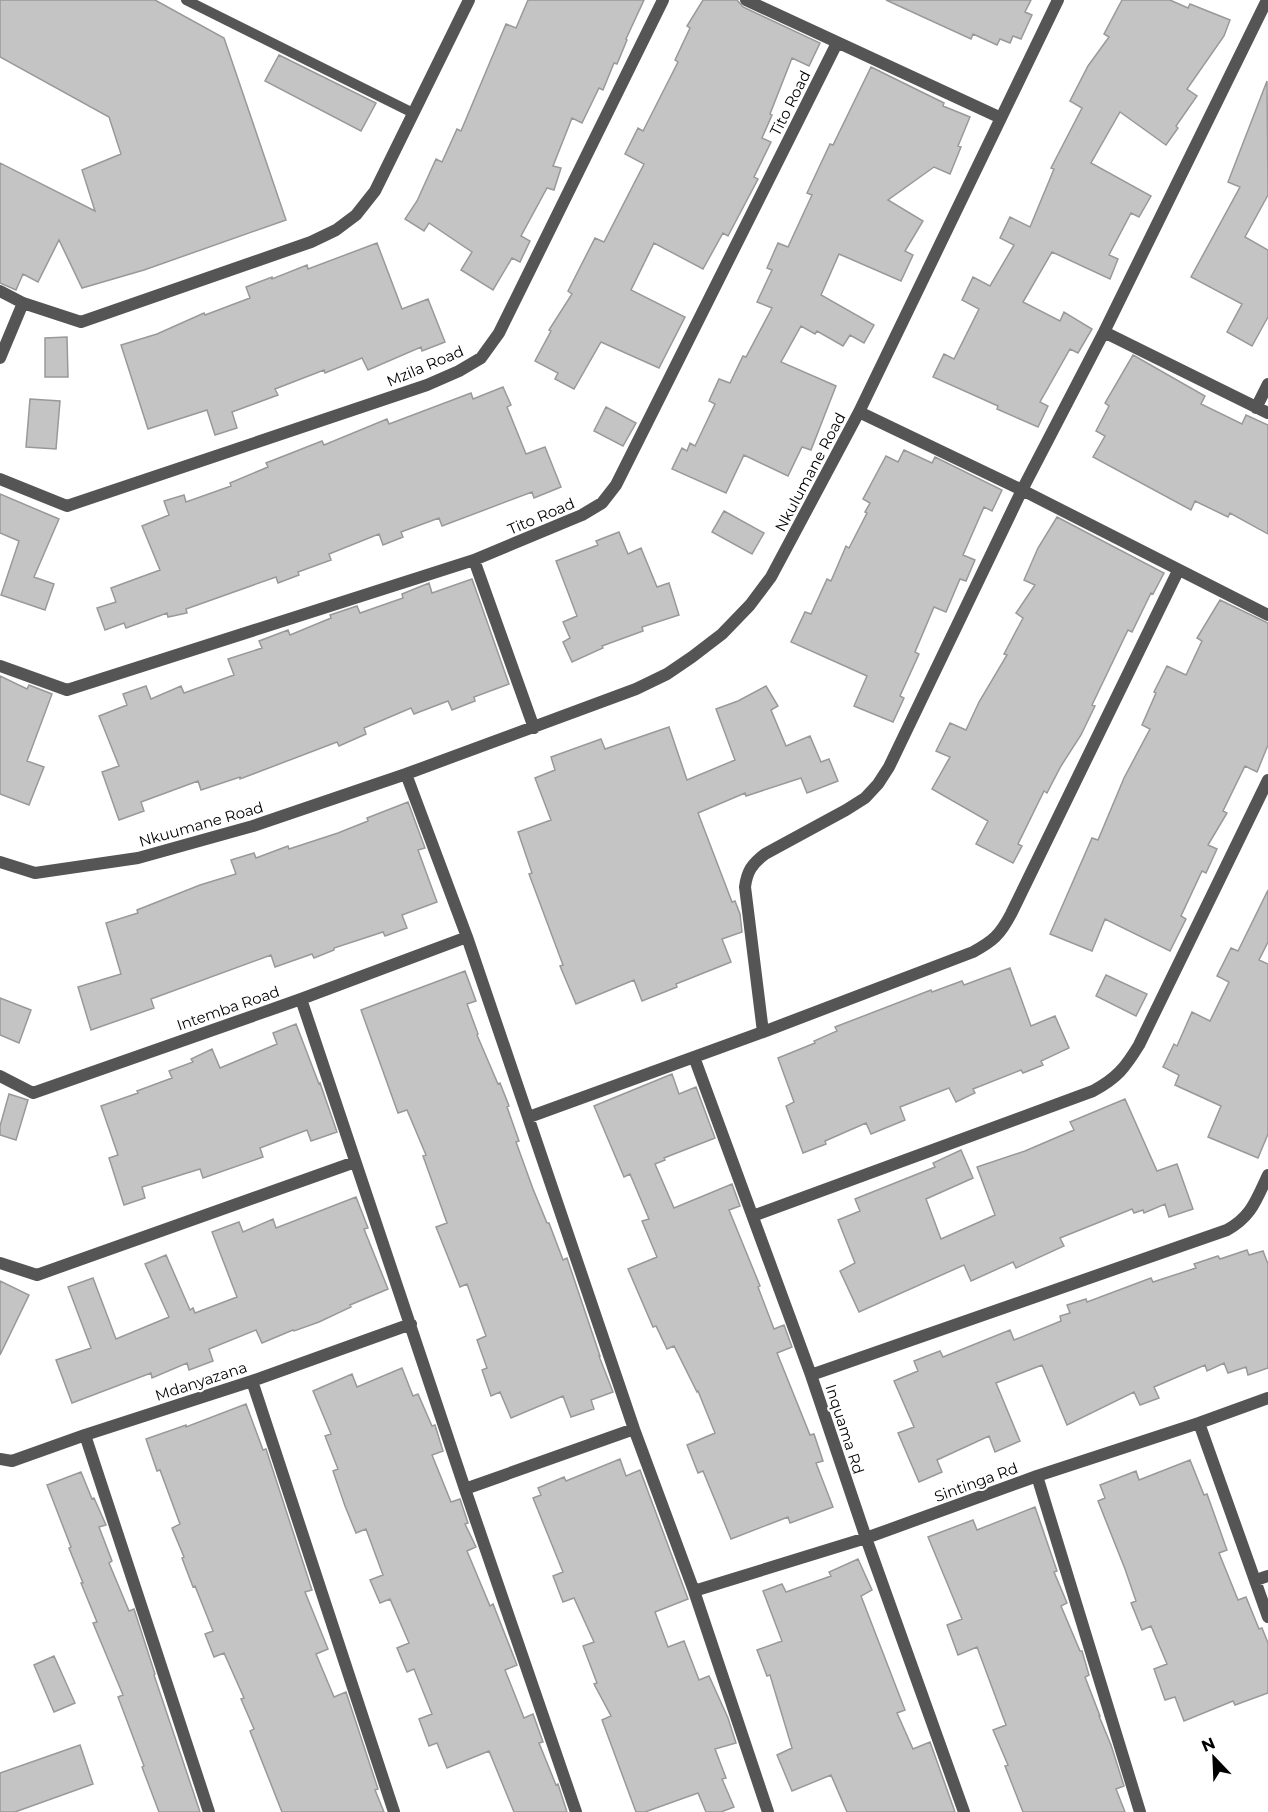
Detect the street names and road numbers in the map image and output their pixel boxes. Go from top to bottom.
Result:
street label: Tito Road [765,67,815,139]
street label: Mzila Road [384,341,466,391]
street label: Nkulumane Road [771,409,849,535]
street label: Tito Road [505,493,577,539]
street label: Nkuumane Road [137,797,265,851]
street label: Intemba Road [174,982,282,1034]
street label: Mdanyazana [153,1357,249,1405]
street label: Inquama Rd [822,1382,868,1476]
street label: Sintinga Rd [932,1458,1020,1506]

